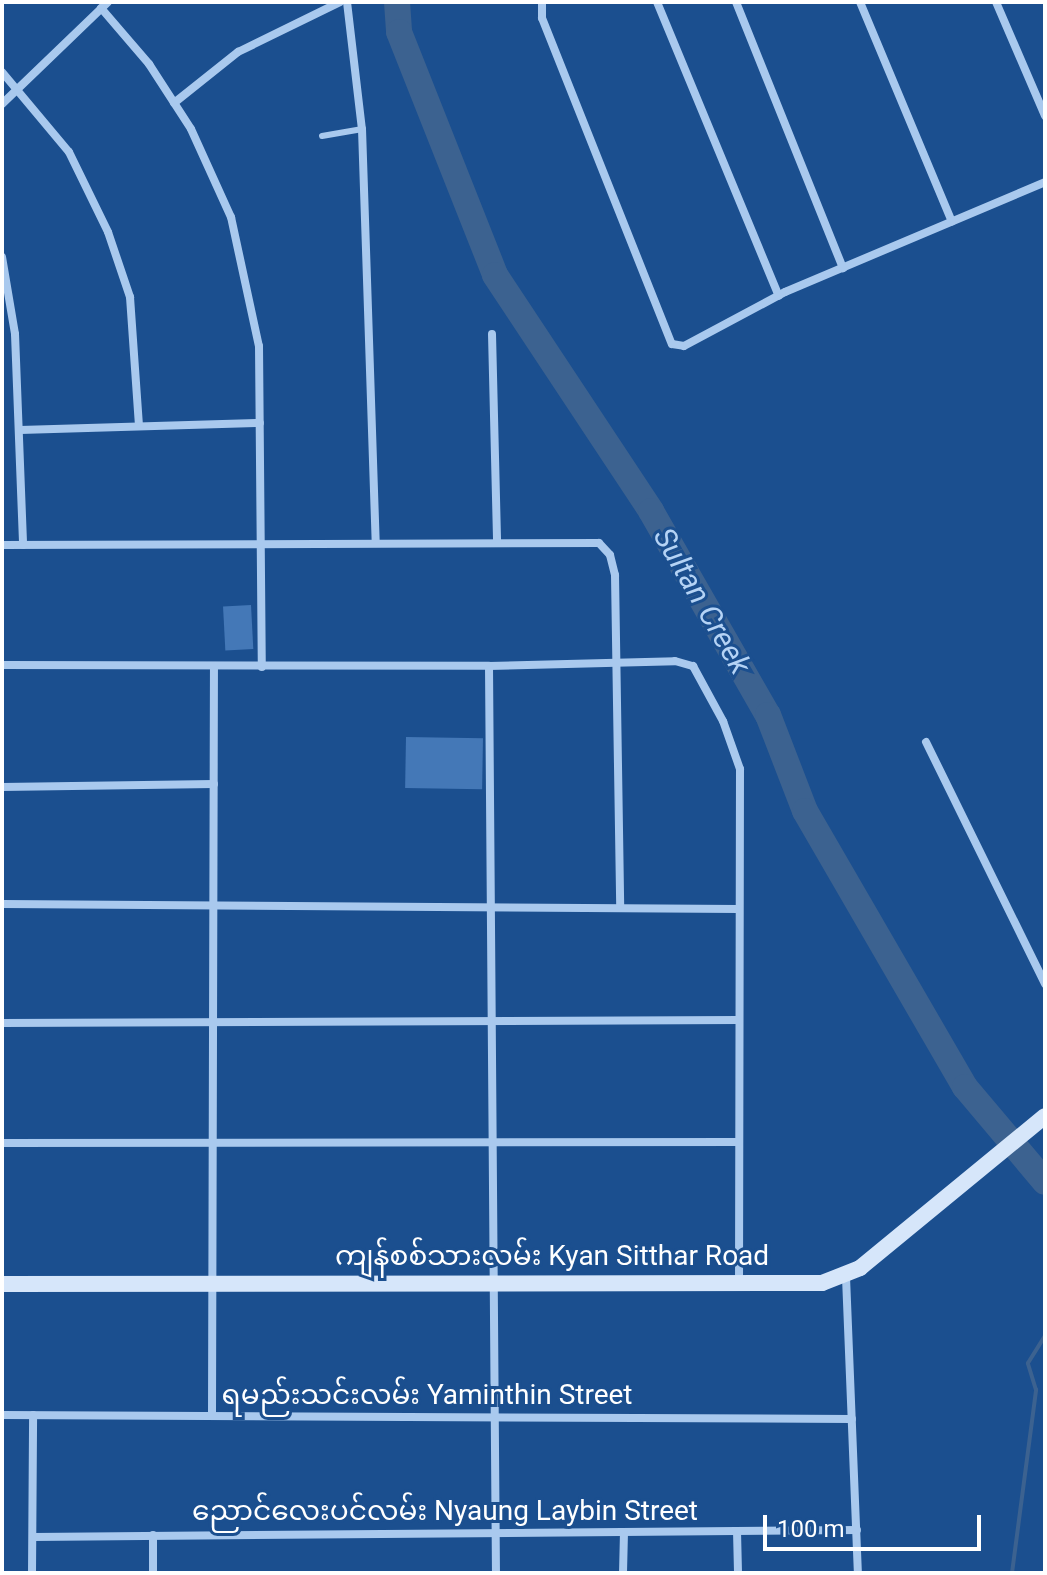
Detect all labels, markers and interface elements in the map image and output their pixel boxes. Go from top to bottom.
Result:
water label: Sultan Creek [646,521,758,681]
street label: ကျန်စစ်သားလမ်း Kyan Sitthar Road [335,1239,769,1273]
street label: ရမည်းသင်းလမ်း Yaminthin Street [221,1378,633,1412]
street label: ညောင်လေးပင်လမ်း Nyaung Laybin Street [192,1494,698,1528]
scale bar [767,1499,985,1549]
text: 100 m [777,1515,844,1543]

